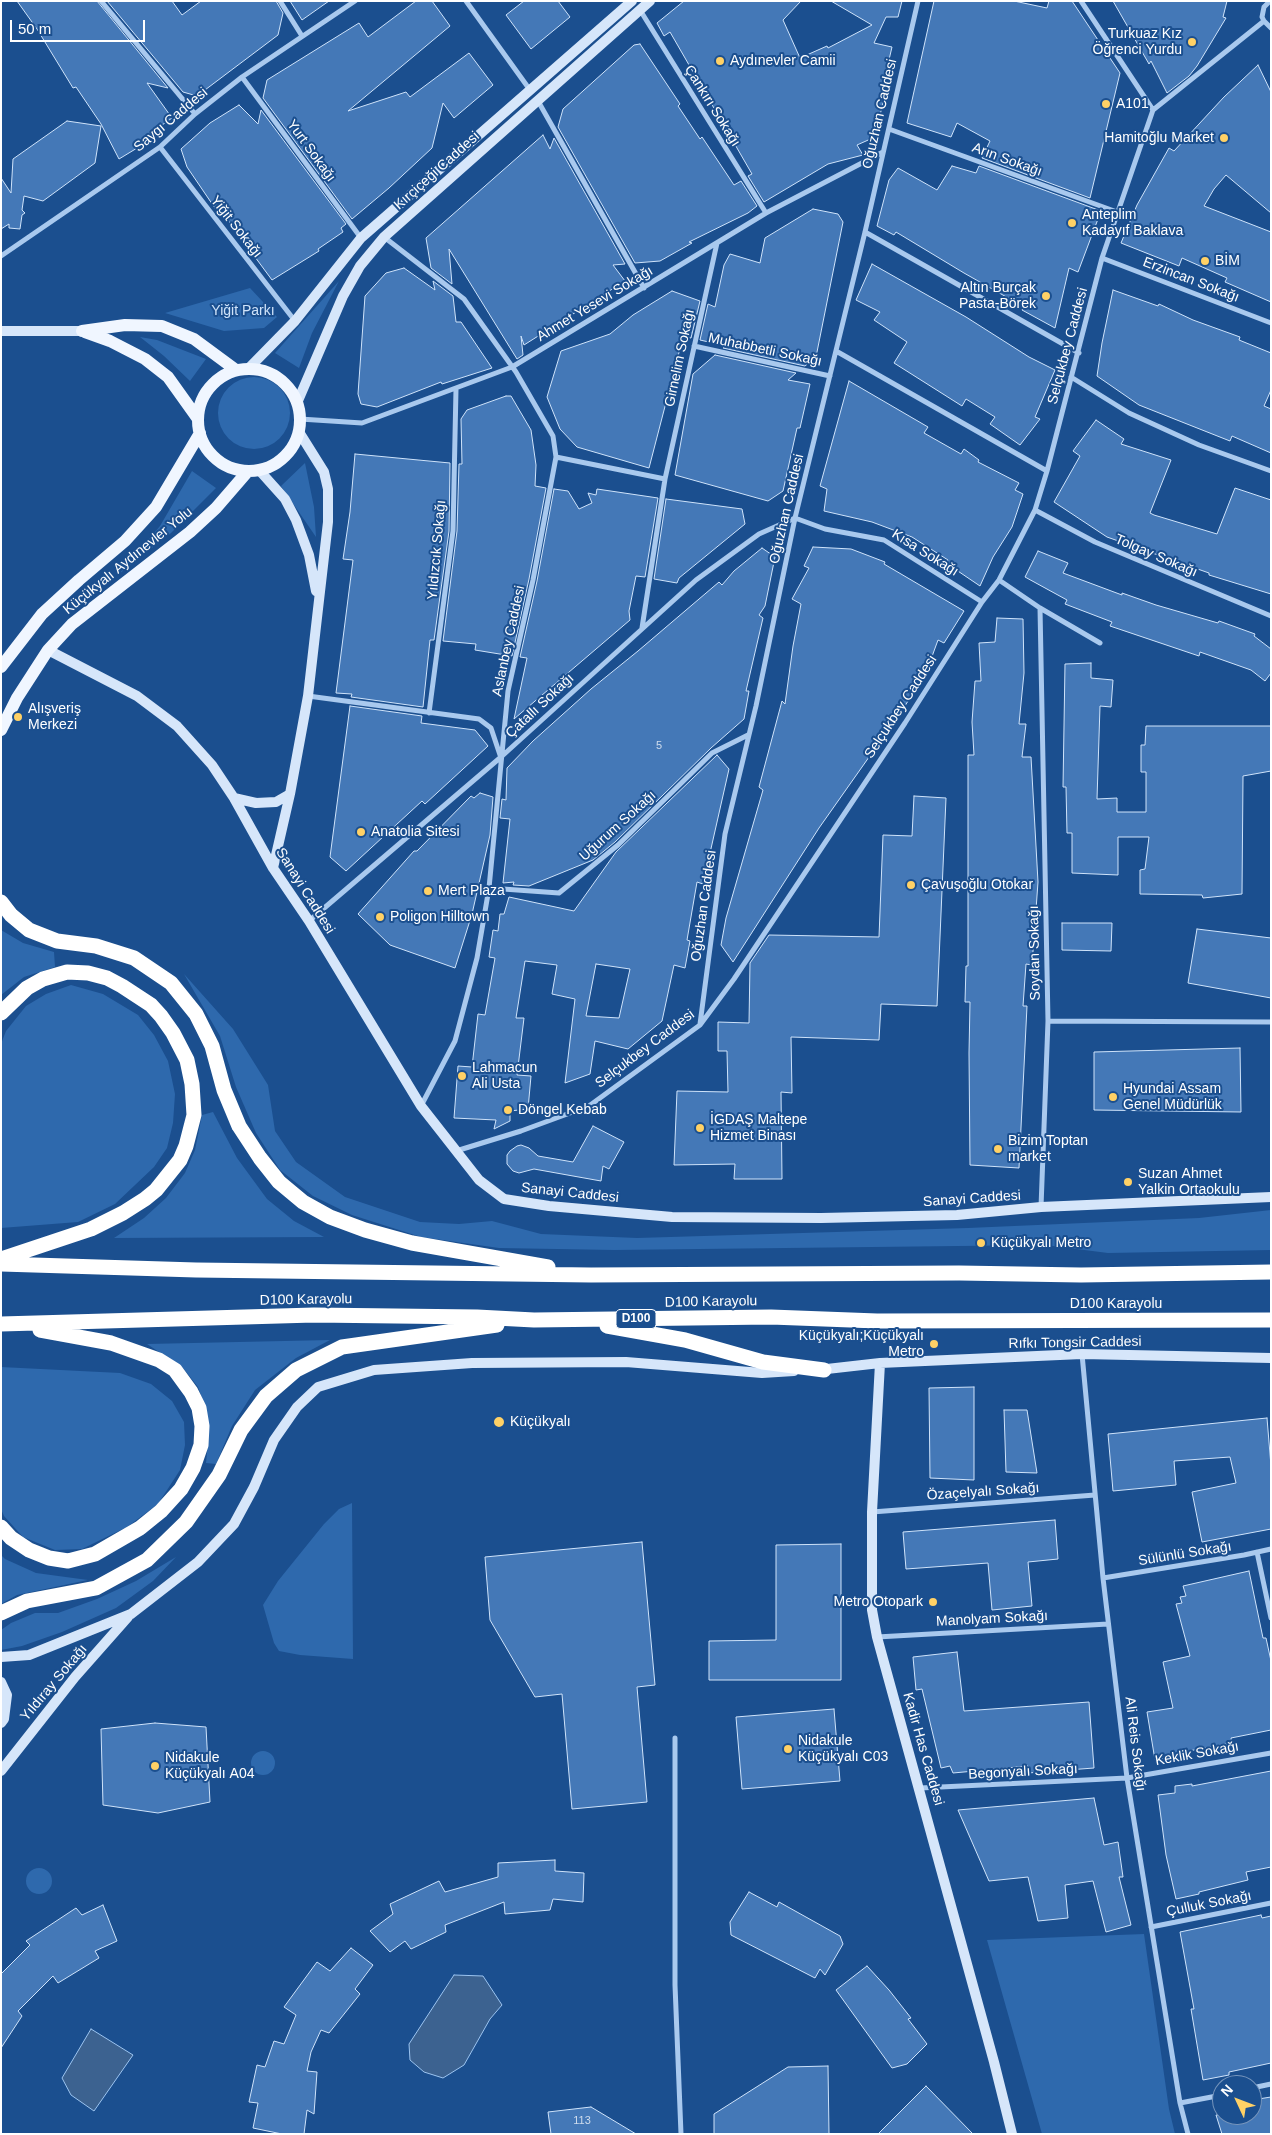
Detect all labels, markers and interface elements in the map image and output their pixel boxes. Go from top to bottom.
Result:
scale bar [12,10,148,42]
text: 50 m [18,20,51,37]
place label: Turkuaz Kız Öğrenci Yurdu [1093,26,1182,58]
marker: Turkuaz Kız Öğrenci Yurdu [1186,36,1198,48]
place label: Aydınevler Camii [730,53,836,69]
marker: Aydınevler Camii [714,55,726,67]
street label: Oğuzhan Caddesi [859,58,901,170]
street label: Çankırı Sokağı [680,62,744,150]
street label: Saygı Caddesi [131,84,211,156]
place label: A101 [1116,96,1149,112]
marker: A101 [1100,98,1112,110]
street label: Yurt Sokağı [283,117,339,185]
street label: Kırçiçeği Caddesi [391,128,483,214]
place label: Hamitoğlu Market [1104,130,1214,146]
marker: Hamitoğlu Market [1218,132,1230,144]
street label: Arın Sokağı [970,140,1044,180]
street label: Yiğit Sokağı [207,193,265,261]
place label: Anteplim Kadayıf Baklava [1082,207,1183,240]
marker: Anteplim Kadayıf Baklava [1066,217,1078,229]
place label: BİM [1215,253,1240,269]
street label: Erzincan Sokağı [1140,254,1242,306]
marker: BİM [1199,255,1211,267]
street label: Ahmet Yesevi Sokağı [534,263,656,345]
place label: Altın Burçak Pasta-Börek [959,280,1036,312]
street label: Selçukbey Caddesi [1044,286,1092,406]
marker: Altın Burçak Pasta-Börek [1040,290,1052,302]
park label: Yiğit Parkı [211,303,275,319]
street label: Girnelim Sokağı [661,308,699,408]
street label: Muhabbetli Sokağı [707,330,823,370]
street label: Oğuzhan Caddesi [766,453,808,565]
street label: Yıldızcık Sokağı [424,499,450,601]
street label: Küçükyalı Aydınevler Yolu [60,504,196,618]
street label: Kısa Sokağı [889,526,961,580]
street label: Tolgay Sokağı [1112,531,1200,581]
street label: Aslanbey Caddesi [489,584,529,698]
street label: Selçukbey Caddesi [861,652,941,762]
street label: Çatallı Sokağı [502,670,578,742]
place label: Alışveriş Merkezi [28,701,81,734]
marker: Alışveriş Merkezi [12,711,24,723]
house number: 5 [656,739,662,753]
street label: Uğurum Sokağı [576,787,660,865]
place label: Anatolia Sitesi [371,824,460,840]
marker: Anatolia Sitesi [355,826,367,838]
street label: Sanayi Caddesi [272,845,338,937]
street label: Oğuzhan Caddesi [688,849,720,963]
place label: Çavuşoğlu Otokar [921,877,1033,893]
marker: Çavuşoğlu Otokar [905,879,917,891]
place label: Mert Plaza [438,883,505,899]
marker: Mert Plaza [422,885,434,897]
street label: Soydan Sokağı [1026,905,1044,1001]
place label: Poligon Hilltown [390,909,490,925]
marker: Poligon Hilltown [374,911,386,923]
street label: Selçukbey Caddesi [592,1006,698,1092]
place label: Lahmacun Ali Usta [472,1060,537,1092]
marker: Lahmacun Ali Usta [456,1070,468,1082]
place label: Hyundai Assam Genel Müdürlük [1123,1081,1222,1114]
marker: Hyundai Assam Genel Müdürlük [1107,1091,1119,1103]
place label: Döngel Kebab [518,1102,607,1118]
marker: Döngel Kebab [502,1104,514,1116]
place label: İGDAŞ Maltepe Hizmet Binası [710,1112,807,1144]
marker: İGDAŞ Maltepe Hizmet Binası [694,1122,706,1134]
place label: Bizim Toptan market [1008,1133,1088,1166]
marker: Bizim Toptan market [992,1143,1004,1155]
place label: Suzan Ahmet Yalkin Ortaokulu [1138,1166,1240,1198]
marker: Suzan Ahmet Yalkin Ortaokulu [1122,1176,1134,1188]
street label: Sanayi Caddesi [520,1180,620,1206]
street label: Sanayi Caddesi [923,1187,1021,1211]
place label: Küçükyalı Metro [991,1235,1091,1251]
marker: Küçükyalı Metro [975,1237,987,1249]
street label: D100 Karayolu [260,1291,352,1309]
street label: D100 Karayolu [665,1293,757,1311]
street label: D100 Karayolu [1070,1296,1162,1312]
road number: D100 [616,1310,656,1328]
place label: Küçükyalı;Küçükyalı Metro [799,1328,924,1360]
street label: Rıfkı Tongsir Caddesi [1008,1333,1142,1353]
marker: Küçükyalı;Küçükyalı Metro [928,1338,940,1350]
place label: Küçükyalı [510,1414,571,1430]
marker: Küçükyalı [492,1415,506,1429]
street label: Özaçelyalı Sokağı [926,1480,1040,1504]
street label: Sülünlü Sokağı [1137,1538,1233,1570]
place label: Metro Otopark [834,1594,923,1610]
marker: Metro Otopark [927,1596,939,1608]
street label: Manolyam Sokağı [936,1608,1048,1630]
street label: Yıldıray Sokağı [17,1641,91,1725]
street label: Kadir Has Caddesi [899,1691,947,1807]
street label: Ali Reis Sokağı [1121,1696,1149,1792]
place label: Nidakule Küçükyalı C03 [798,1733,888,1765]
street label: Keklik Sokağı [1154,1738,1240,1770]
marker: Nidakule Küçükyalı C03 [782,1743,794,1755]
place label: Nidakule Küçükyalı A04 [165,1750,254,1782]
marker: Nidakule Küçükyalı A04 [149,1760,161,1772]
street label: Begonyalı Sokağı [968,1761,1078,1783]
street label: Çulluk Sokağı [1165,1888,1253,1920]
north arrow [1212,2075,1262,2125]
text: N [1217,2081,1236,2100]
house number: 113 [573,2114,591,2128]

